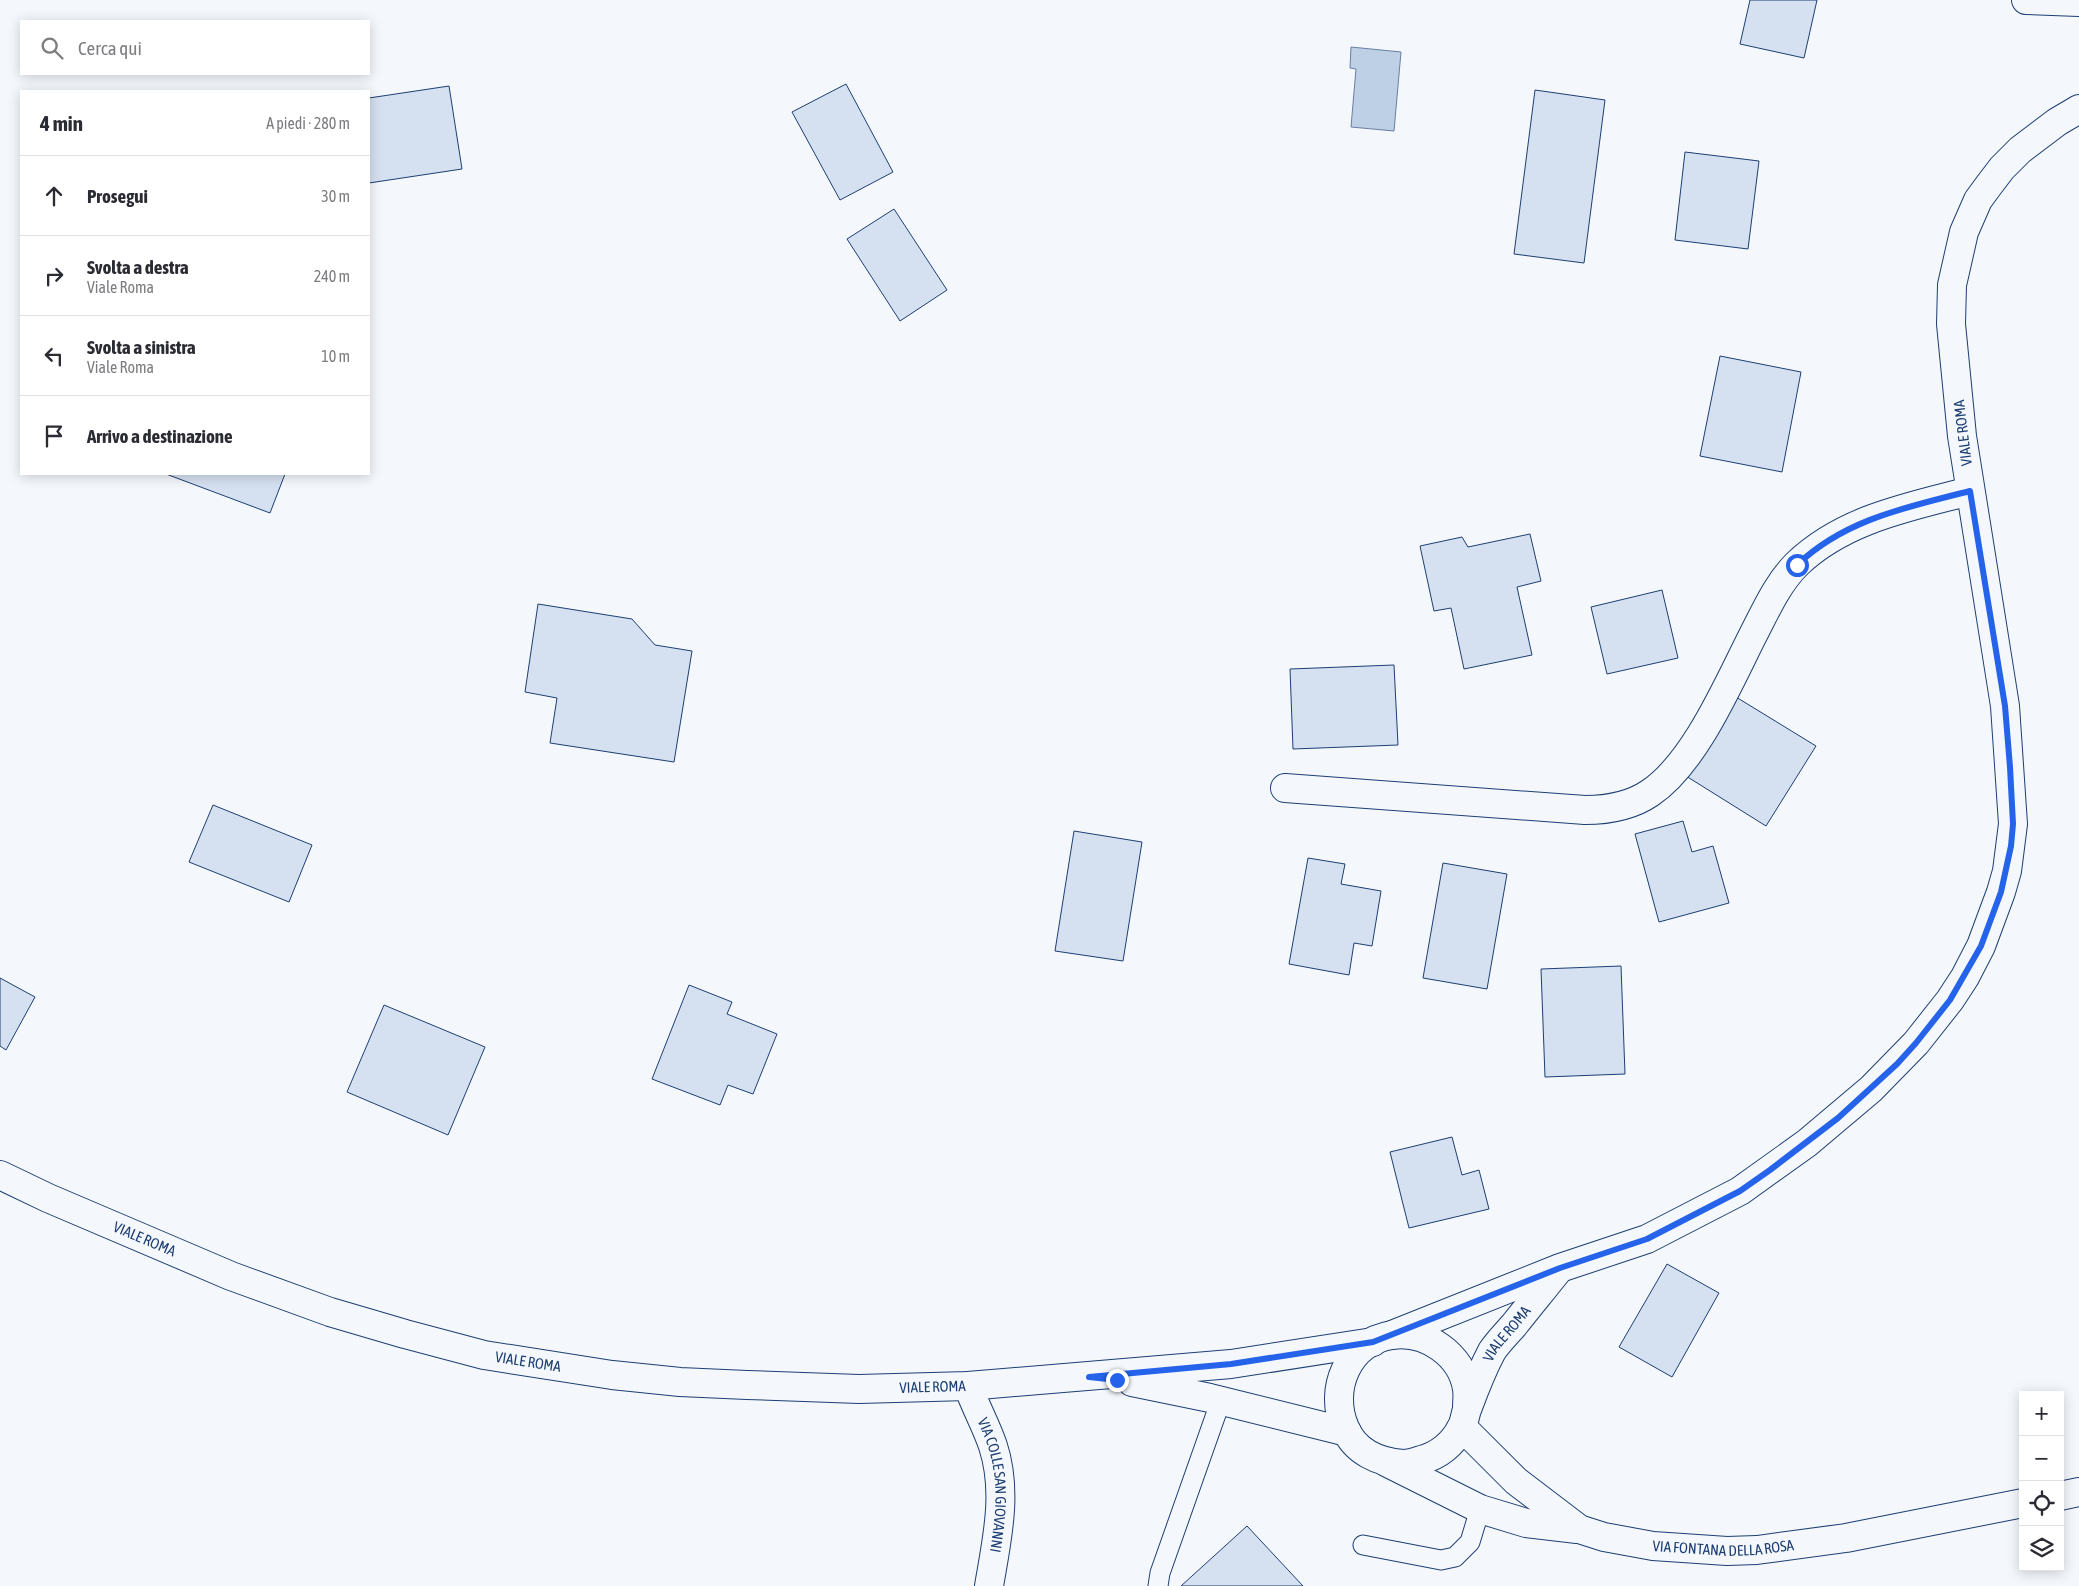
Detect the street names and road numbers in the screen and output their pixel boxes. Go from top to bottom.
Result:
street label: VIALE ROMA [1950,398,1975,467]
street label: VIALE ROMA [111,1218,179,1260]
street label: VIALE ROMA [1479,1302,1534,1364]
street label: VIALE ROMA [494,1348,563,1375]
street label: VIALE ROMA [899,1377,967,1396]
street label: VIA COLLE SAN GIOVANNI [975,1415,1009,1554]
street label: VIA FONTANA DELLA ROSA [1652,1536,1795,1559]

